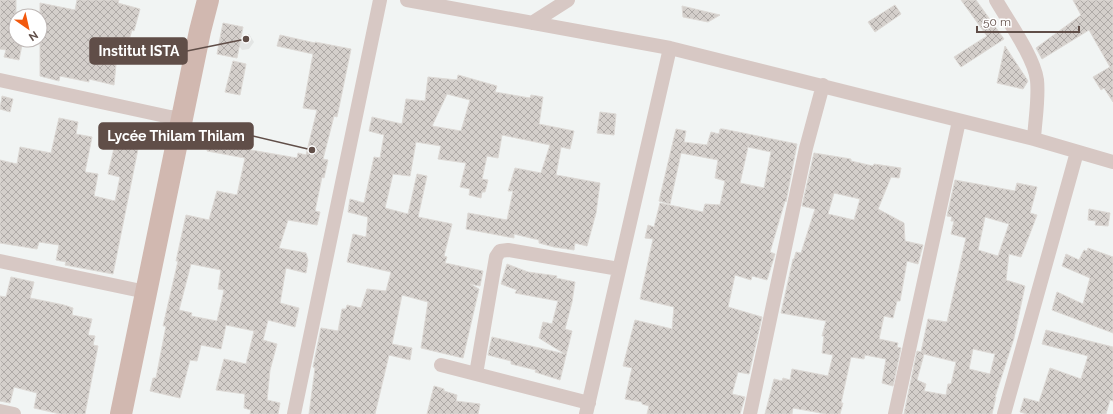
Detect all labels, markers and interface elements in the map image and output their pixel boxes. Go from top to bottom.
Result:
north arrow [8,8,48,48]
scale bar [977,8,1079,34]
text: 50 m [983,15,1011,29]
text: N [26,28,40,44]
callout: Institut ISTA [90,38,187,64]
text: Institut ISTA [99,43,180,59]
callout: Lycée Thilam Thilam [99,123,253,149]
text: Lycée Thilam Thilam [107,128,245,144]

